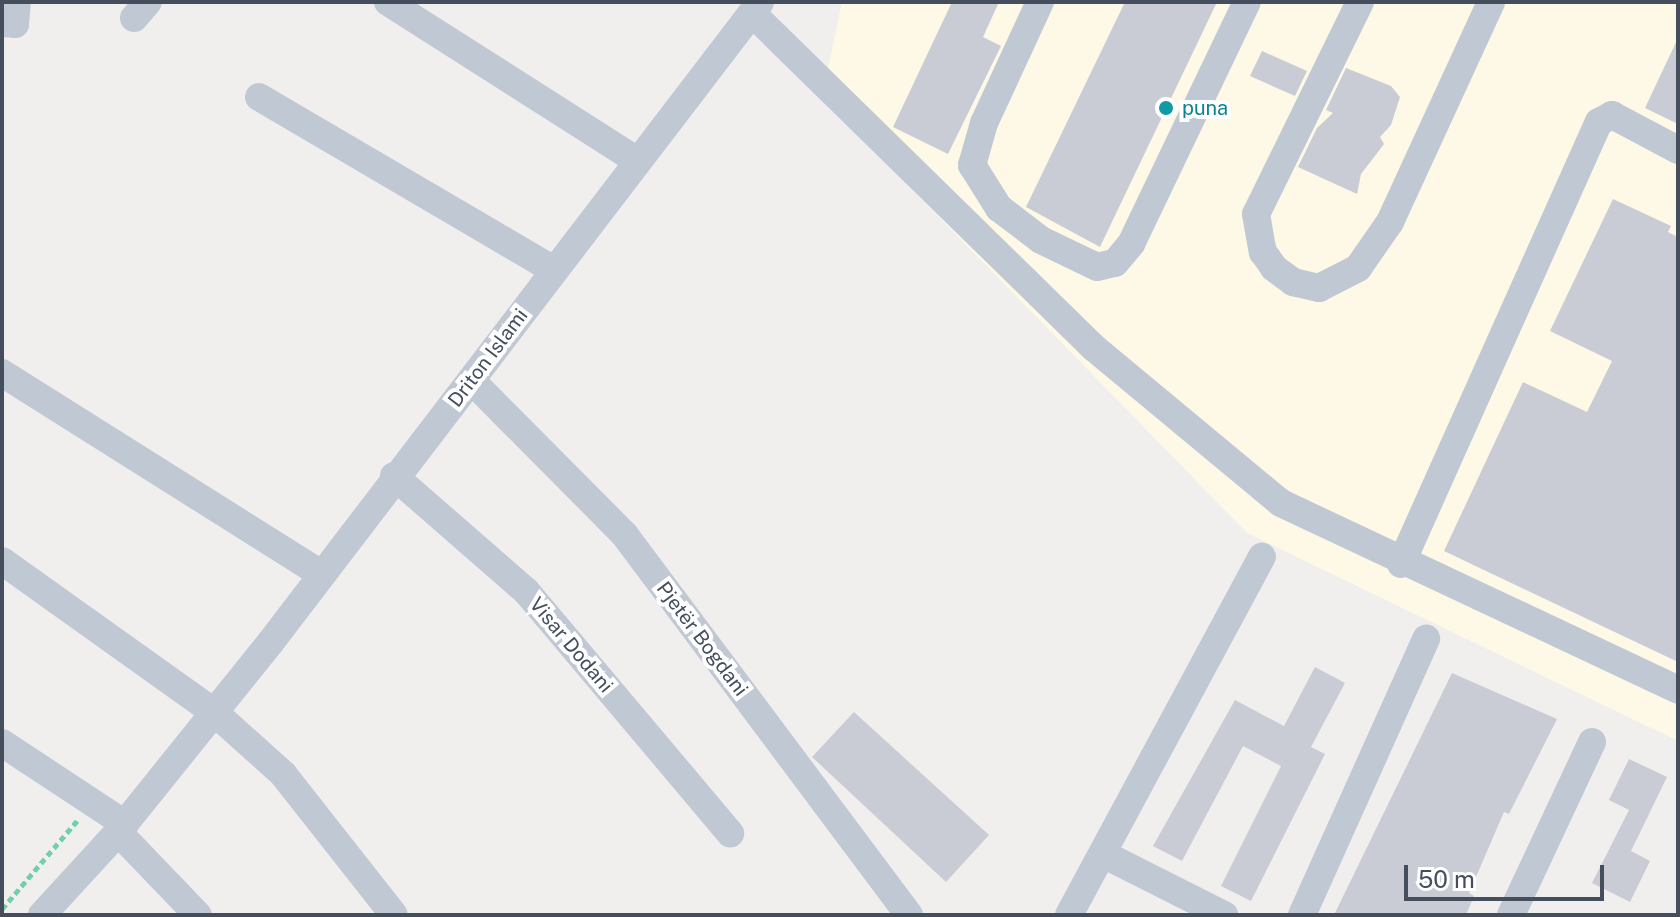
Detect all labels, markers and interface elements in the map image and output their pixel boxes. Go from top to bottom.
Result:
place label: puna [1182,96,1228,120]
marker: puna [1157,99,1175,117]
street label: Driton Islami [443,304,533,412]
street label: Pjetër Bogdani [651,577,753,701]
street label: Visar Dodani [524,592,618,698]
scale bar [1408,849,1608,899]
text: 50 m [1418,865,1475,893]

